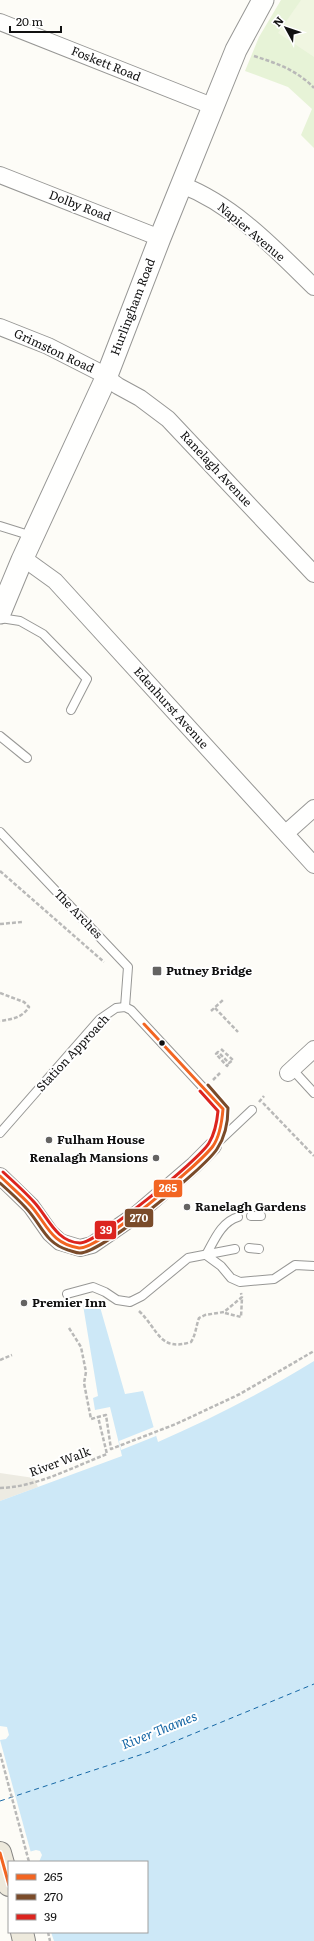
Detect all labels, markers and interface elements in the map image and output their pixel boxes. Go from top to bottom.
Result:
scale bar [10,8,61,34]
north arrow [266,8,306,48]
text: 20 m [16,12,43,30]
text: N [268,12,287,30]
street label: Foskett Road [69,41,144,85]
street label: Dolby Road [47,185,115,225]
street label: Napier Avenue [214,198,289,265]
street label: Hurlingham Road [105,255,159,358]
street label: Grimston Road [11,324,98,377]
street label: Ranelagh Avenue [177,426,257,510]
street label: Edenhurst Avenue [130,662,213,752]
street label: The Arches [50,884,107,943]
place label: Putney Bridge [166,961,252,979]
marker: Putney Bridge [151,965,163,977]
street label: Station Approach [32,1010,113,1095]
unlabelled marker [157,1038,167,1048]
place label: Fulham House [57,1130,145,1148]
marker: Fulham House [44,1135,54,1145]
place label: Renalagh Mansions [29,1148,148,1166]
marker: Renalagh Mansions [151,1153,161,1163]
line badge: 265 [153,1179,183,1198]
text: 265 [159,1179,177,1195]
place label: Ranelagh Gardens [195,1197,306,1215]
marker: Ranelagh Gardens [182,1202,192,1212]
line badge: 270 [124,1208,154,1228]
text: 270 [130,1209,148,1225]
line badge: 39 [94,1220,117,1240]
text: 39 [100,1221,112,1237]
place label: Premier Inn [32,1293,107,1311]
marker: Premier Inn [19,1298,29,1308]
street label: River Walk [26,1441,93,1480]
water label: River Thames [118,1706,200,1753]
legend [8,1861,148,1933]
text: 265 [44,1867,63,1885]
text: 270 [44,1887,63,1905]
text: 39 [44,1907,57,1925]

